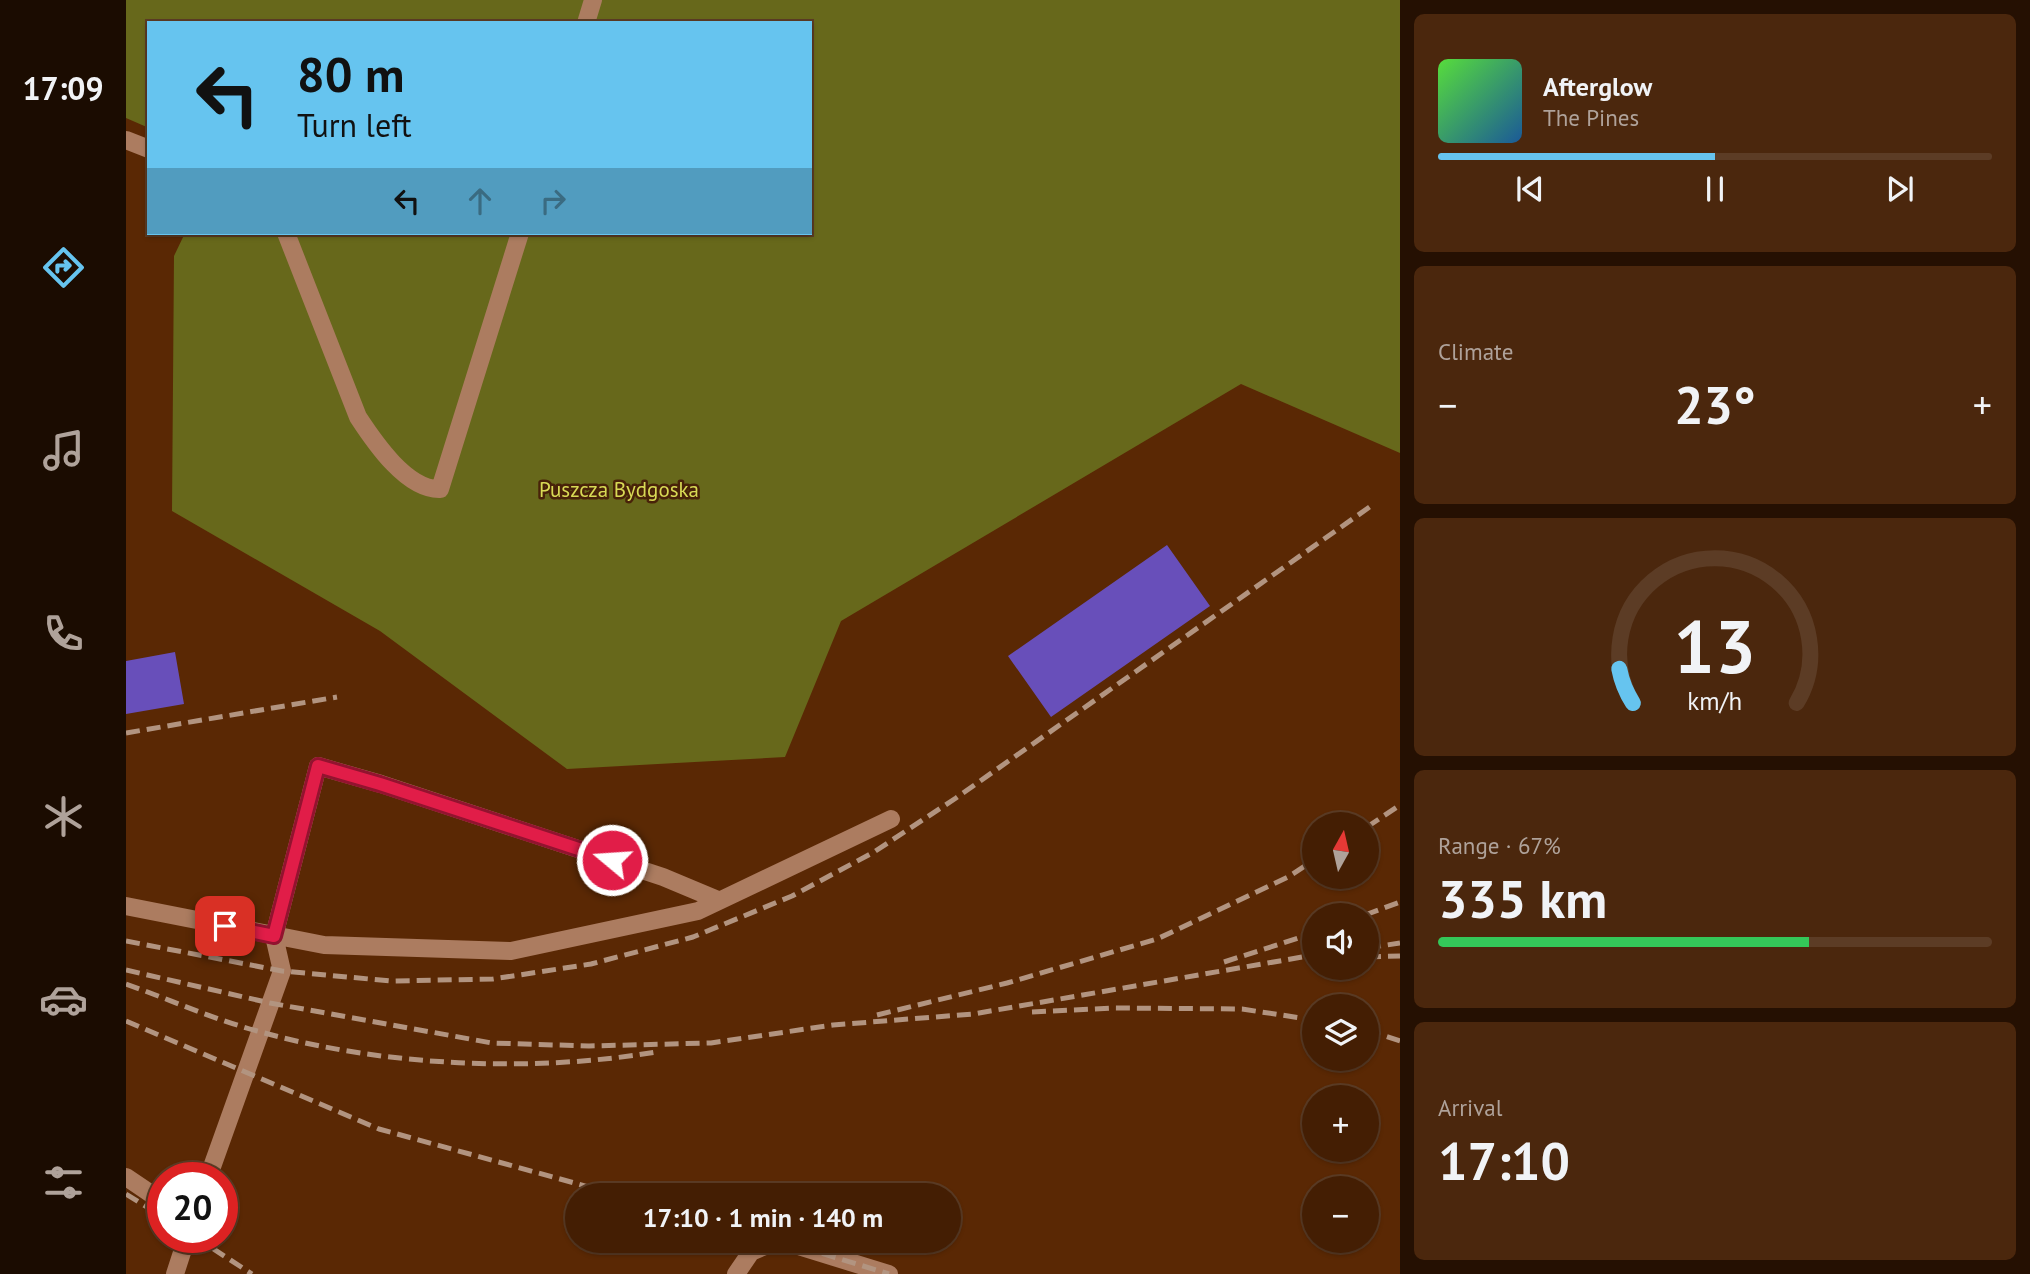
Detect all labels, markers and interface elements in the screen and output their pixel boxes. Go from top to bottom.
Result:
text: 80 m [297,42,404,106]
icon: left [182,49,273,140]
text: 17:09 [22,67,104,109]
text: Afterglow [1543,70,1652,103]
text: The Pines [1543,103,1639,132]
text: Turn left [297,104,412,146]
icon: previous [1511,170,1549,208]
icon: pause [1696,170,1734,208]
icon: next [1881,170,1919,208]
icon: left [388,182,426,220]
icon: ahead [461,182,499,220]
icon: right [534,182,572,220]
icon: directions [39,243,88,292]
text: Climate [1438,337,1513,366]
text: 23° [1674,371,1756,438]
text: − [1438,380,1457,429]
text: + [1973,380,1992,429]
icon: music [39,426,88,475]
park label: Puszcza Bydgoska [539,476,699,503]
text: 13 [1674,599,1756,693]
icon: phone [39,609,88,658]
text: km/h [1688,685,1742,717]
icon: climate [39,792,88,841]
north arrow [1302,812,1379,889]
map controls [1302,812,1379,1253]
position arrow [575,823,649,897]
text: Range · 67% [1438,831,1561,860]
text: 335 km [1438,865,1607,932]
pin [195,896,255,956]
button: sound [1302,903,1379,980]
icon: arrive [206,907,244,945]
icon: car [39,975,88,1024]
button: layers [1302,994,1379,1071]
button: + [1302,1085,1379,1162]
text: Arrival [1438,1093,1502,1122]
text: 17:10 [1438,1127,1570,1194]
icon: filters [39,1158,88,1207]
speed limit sign: 20 [147,1162,238,1253]
button: − [1302,1176,1379,1253]
text: 17:10 · 1 min · 140 m [643,1201,883,1234]

